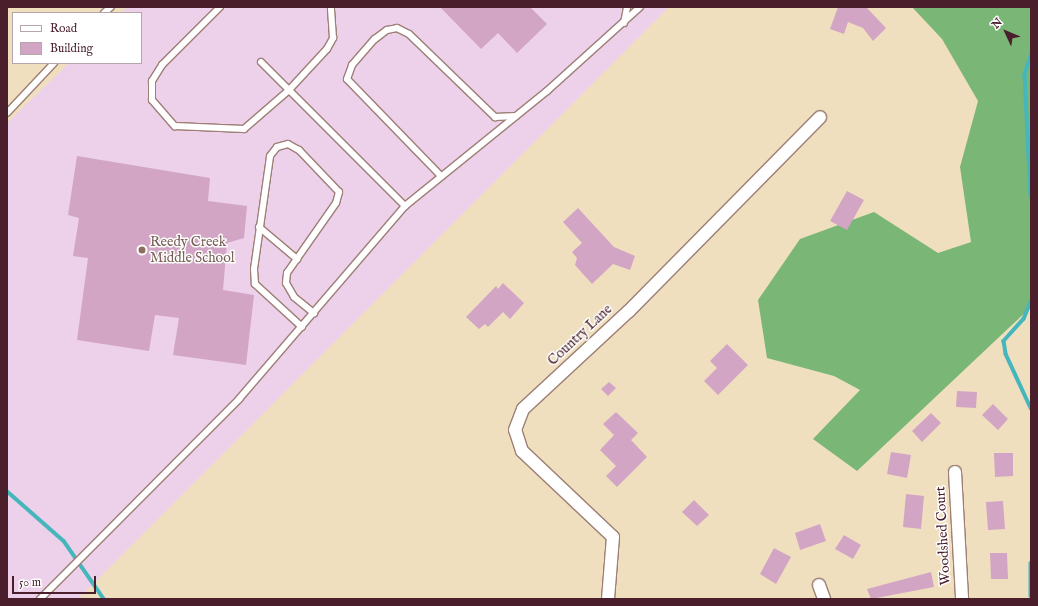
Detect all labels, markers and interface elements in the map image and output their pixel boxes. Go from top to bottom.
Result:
legend [12,12,142,64]
north arrow [986,12,1026,52]
text: N [989,15,1006,32]
text: Road [50,21,77,36]
text: Building [50,41,93,56]
place label: Reedy Creek Middle School [150,234,234,266]
marker: Reedy Creek Middle School [137,245,147,255]
street label: Country Lane [544,301,616,369]
street label: Woodshed Court [932,486,954,586]
scale bar [14,568,98,594]
text: 50 m [19,575,41,590]

